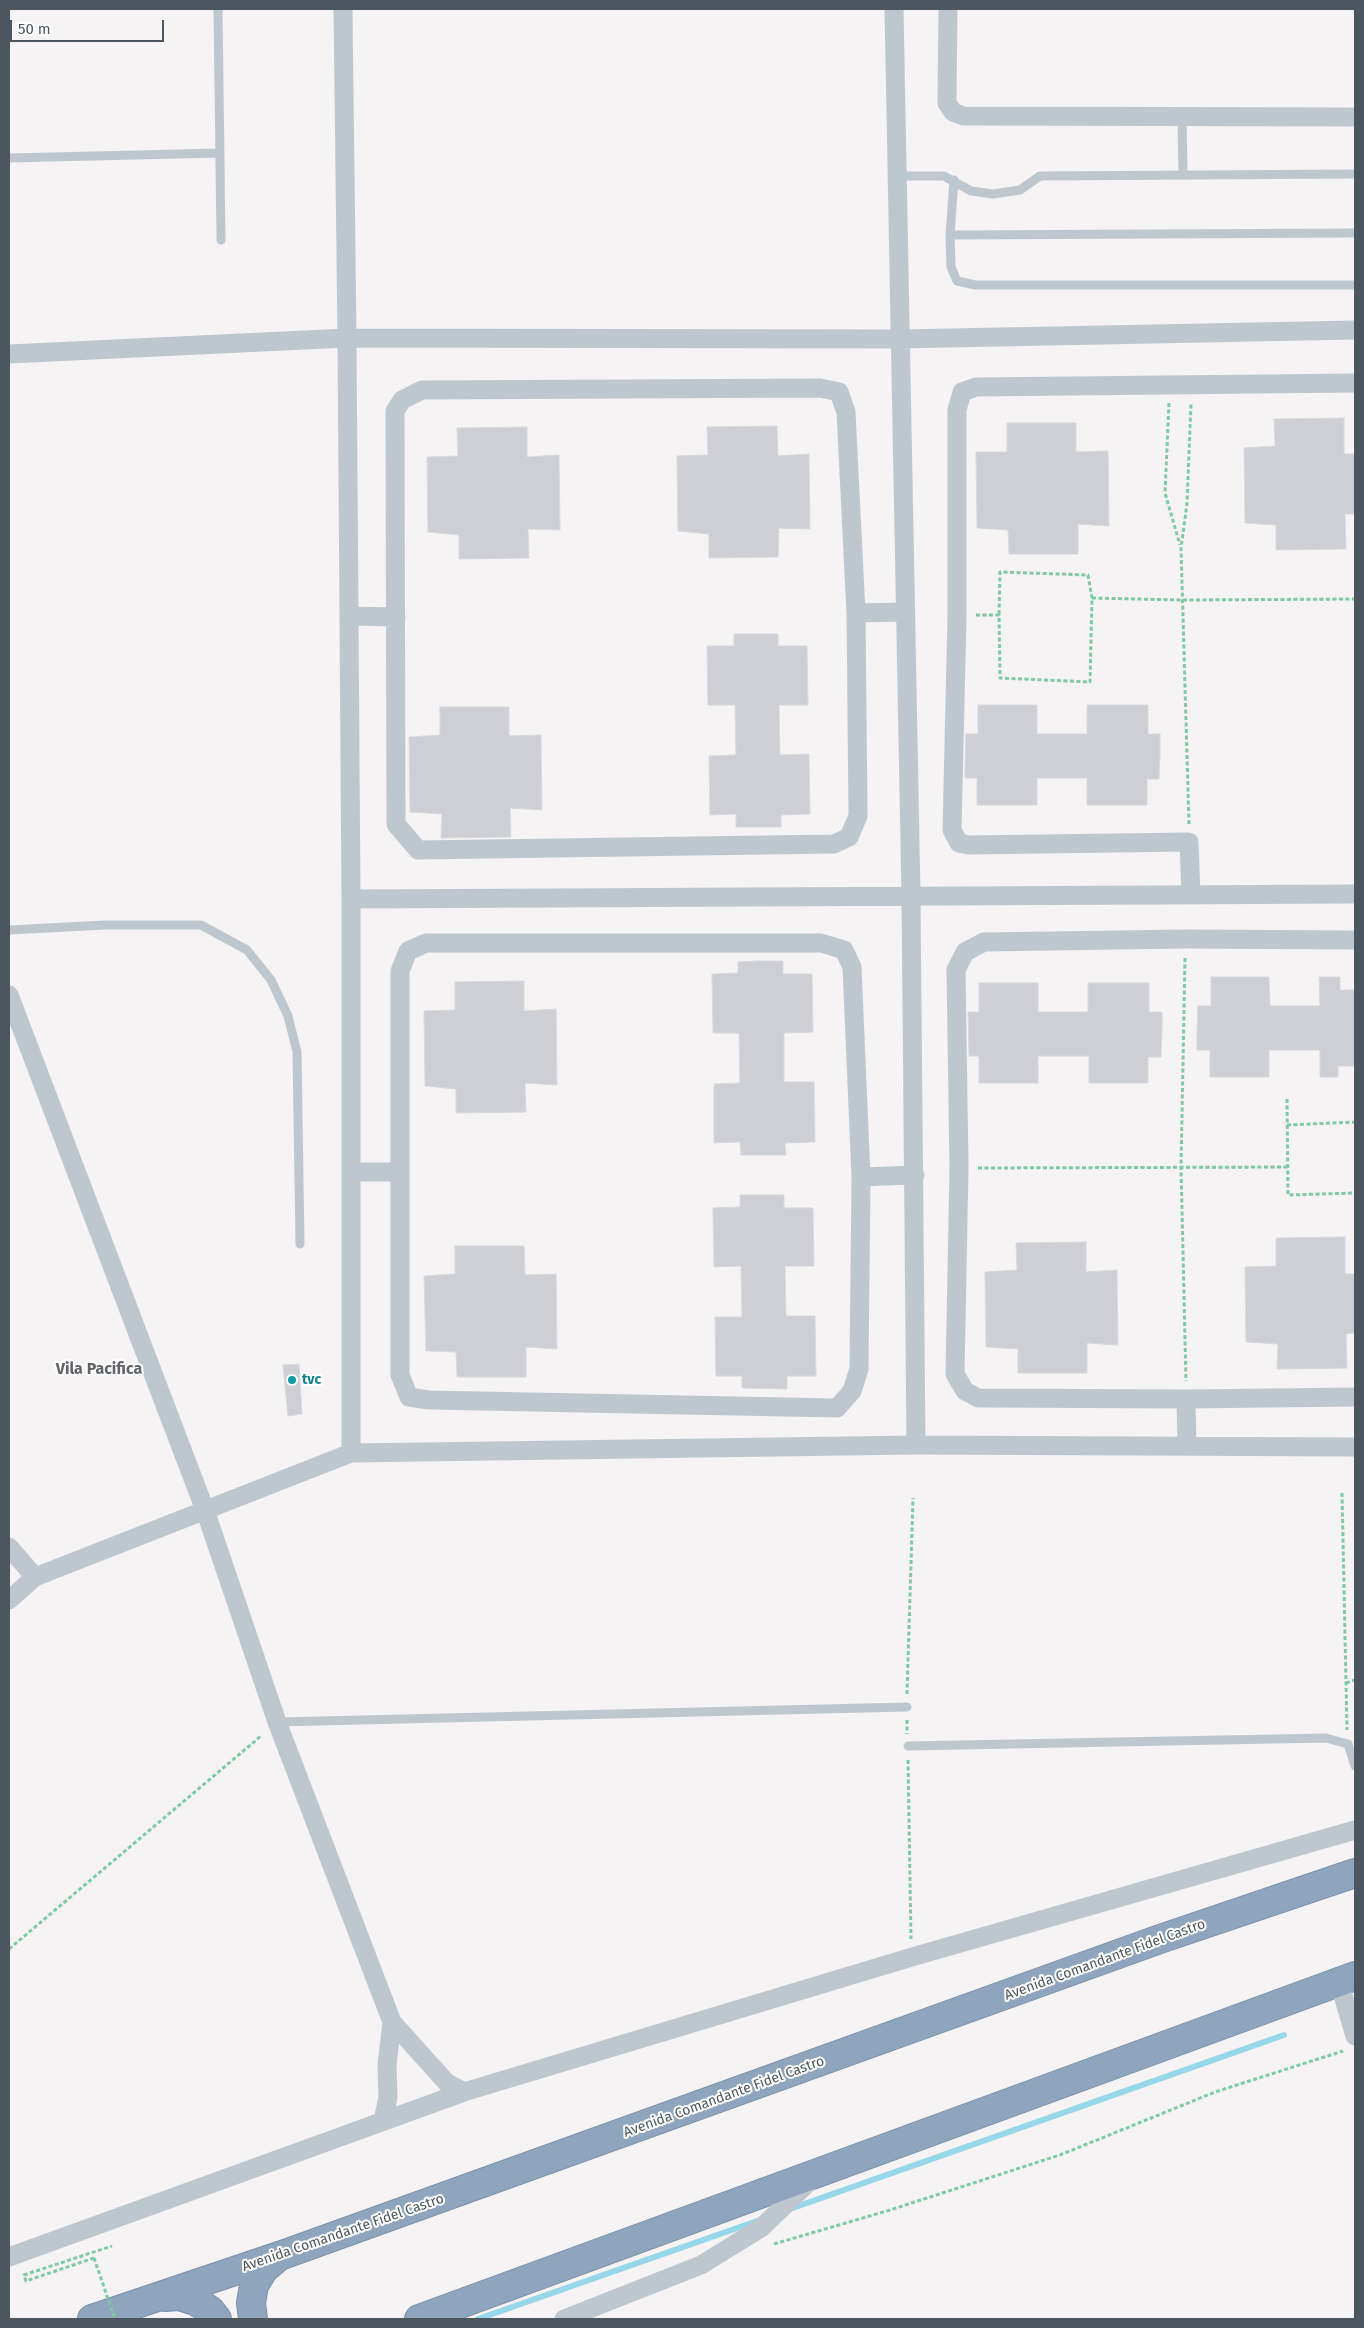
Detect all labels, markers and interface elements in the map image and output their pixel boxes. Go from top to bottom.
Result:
scale bar [12,10,166,42]
text: 50 m [18,20,51,38]
district label: Vila Pacifica [56,1360,142,1380]
place label: tvc [302,1372,321,1388]
marker: tvc [286,1374,298,1386]
street label: Avenida Comandante Fidel Castro [1002,1916,1208,2004]
street label: Avenida Comandante Fidel Castro [621,2053,827,2141]
street label: Avenida Comandante Fidel Castro [240,2190,446,2276]

